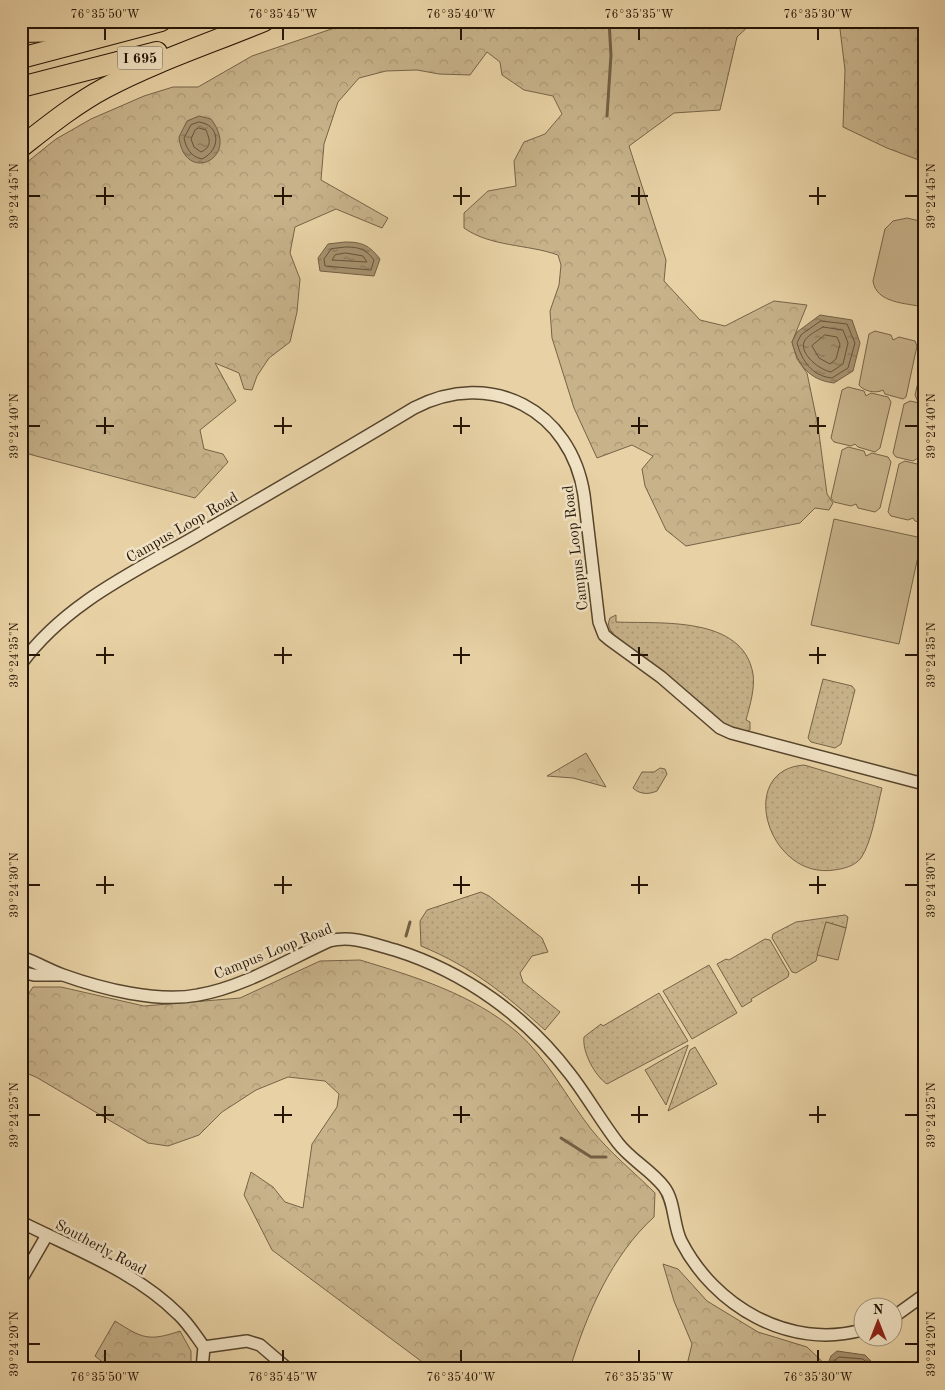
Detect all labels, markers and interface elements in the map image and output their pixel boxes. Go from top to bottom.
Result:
text: 76°35'50"W [70,8,140,21]
text: 76°35'45"W [248,8,318,21]
text: 76°35'40"W [426,8,496,21]
text: 76°35'35"W [604,8,674,21]
text: 76°35'30"W [783,8,853,21]
road number: I 695 [118,46,162,70]
text: 39°24'45"N [8,163,21,229]
text: 39°24'45"N [925,163,938,229]
text: 39°24'40"N [9,393,21,459]
text: 39°24'40"N [926,393,938,459]
street label: Campus Loop Road [561,484,592,611]
street label: Campus Loop Road [124,490,241,566]
text: 39°24'35"N [8,622,21,688]
text: 39°24'35"N [925,622,938,688]
text: 39°24'30"N [9,852,21,918]
text: 39°24'30"N [926,852,938,918]
street label: Campus Loop Road [212,922,335,983]
text: 39°24'25"N [8,1082,21,1148]
text: 39°24'25"N [925,1082,938,1148]
street label: Southerly Road [52,1218,148,1279]
north arrow [852,1298,902,1348]
text: N [873,1303,884,1317]
text: 39°24'20"N [9,1311,21,1377]
text: 39°24'20"N [926,1311,938,1377]
text: 76°35'50"W [70,1371,140,1384]
text: 76°35'45"W [248,1371,318,1384]
text: 76°35'40"W [426,1371,496,1384]
text: 76°35'35"W [604,1371,674,1384]
text: 76°35'30"W [783,1371,853,1384]

